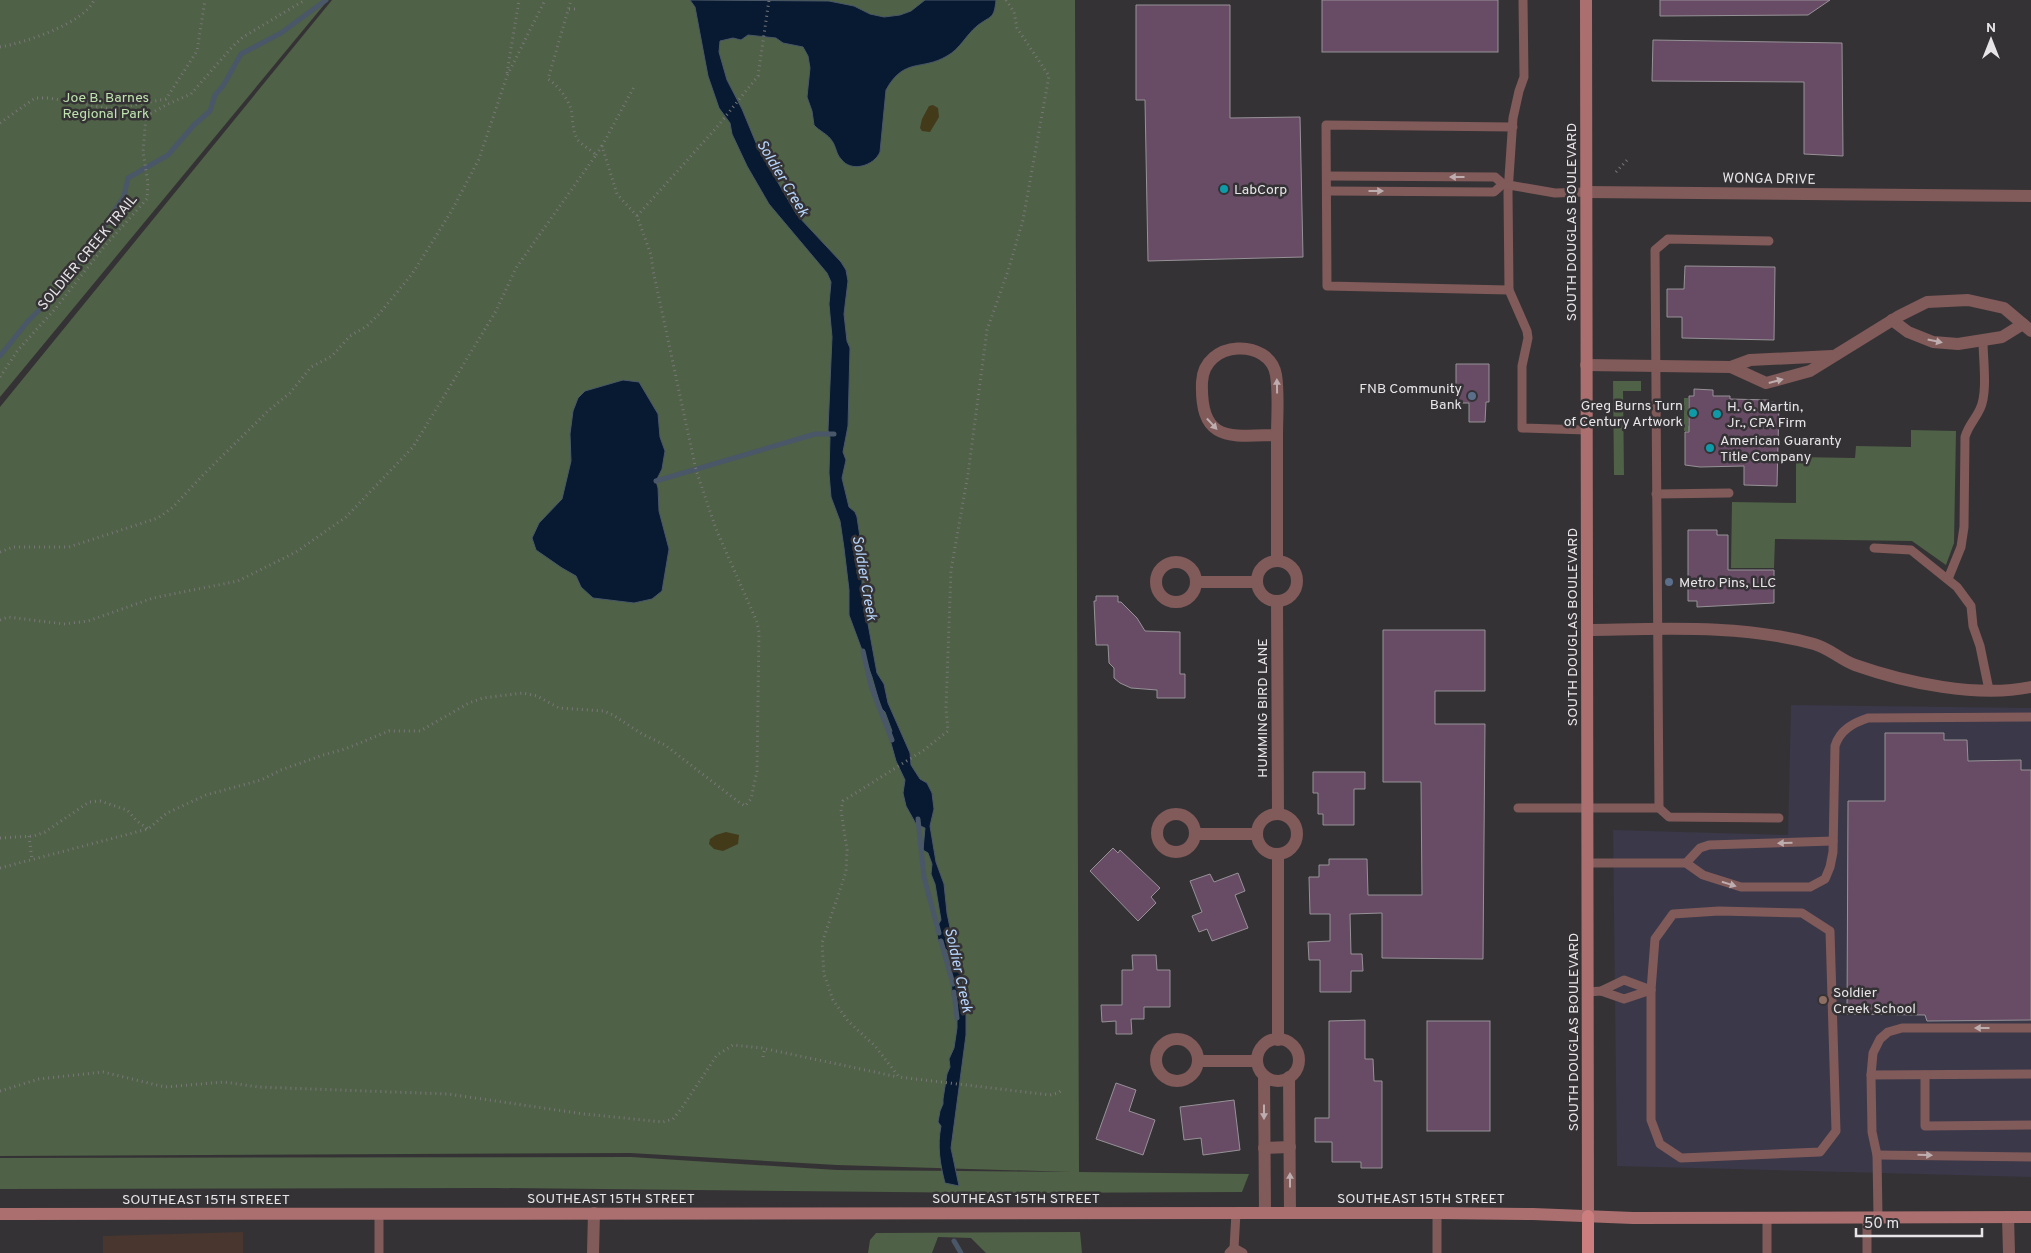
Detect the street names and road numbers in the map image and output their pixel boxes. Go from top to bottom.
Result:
street label: SOUTH DOUGLAS BOULEVARD [1564,123,1581,321]
street label: WONGA DRIVE [1722,170,1816,189]
street label: SOLDIER CREEK TRAIL [35,192,142,314]
street label: SOUTH DOUGLAS BOULEVARD [1565,528,1582,726]
street label: HUMMING BIRD LANE [1255,638,1272,778]
street label: SOUTH DOUGLAS BOULEVARD [1566,933,1583,1131]
street label: SOUTHEAST 15TH STREET [527,1191,695,1208]
street label: SOUTHEAST 15TH STREET [932,1191,1100,1208]
street label: SOUTHEAST 15TH STREET [1337,1191,1505,1208]
street label: SOUTHEAST 15TH STREET [122,1192,290,1209]

